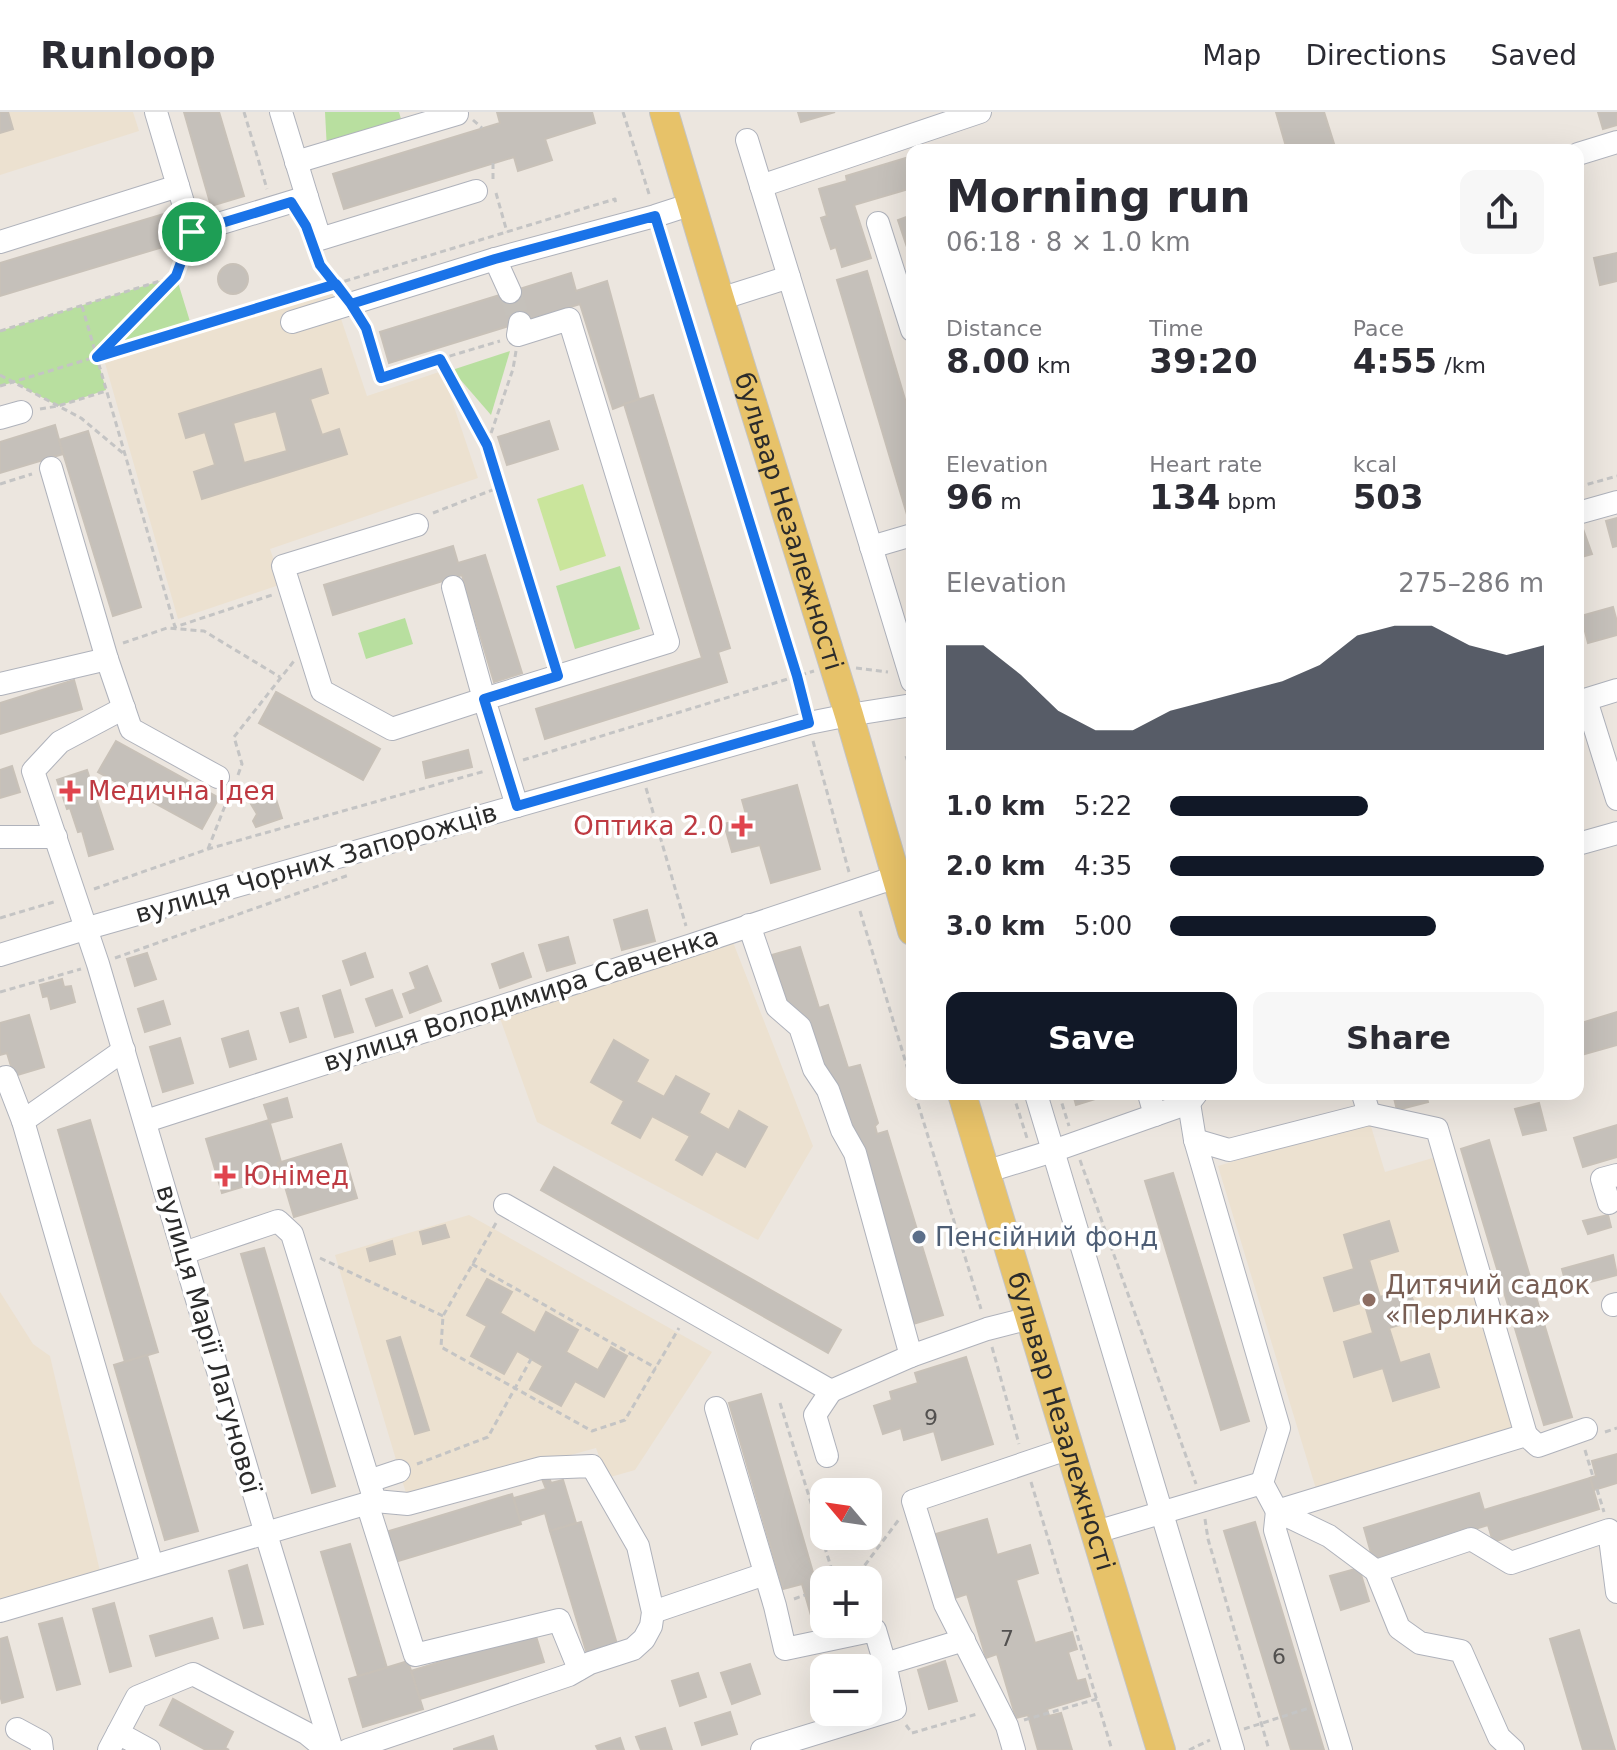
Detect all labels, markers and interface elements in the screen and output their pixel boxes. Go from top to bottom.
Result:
text: Runloop [40,33,216,77]
text: Map [1202,39,1261,72]
text: Directions [1305,39,1446,72]
text: Saved [1490,39,1577,72]
button: share [1460,170,1544,254]
text: Morning run [946,171,1251,222]
pin [158,198,226,266]
icon: arrive [170,210,214,254]
text: 06:18 · 8 × 1.0 km [946,227,1191,257]
text: Distance [946,316,1042,341]
text: Time [1149,316,1203,341]
text: Pace [1353,316,1404,341]
text: 8.00 [946,341,1030,381]
text: 39:20 [1149,341,1258,381]
text: 4:55 [1353,341,1437,381]
text: km [1030,353,1071,378]
text: /km [1437,353,1486,378]
street label: бульвар Незалежності [729,369,849,674]
text: Elevation [946,452,1048,477]
text: Heart rate [1149,452,1262,477]
text: kcal [1353,452,1397,477]
text: 96 [946,477,993,517]
text: 134 [1149,477,1220,517]
text: 503 [1353,477,1424,517]
text: m [993,489,1022,514]
text: bpm [1220,489,1277,514]
text: Elevation [946,568,1067,598]
text: 275–286 m [1398,568,1544,598]
place label: Медична Ідея [88,776,275,806]
marker: Медична Ідея [59,780,81,802]
text: 1.0 km [946,791,1046,821]
text: 5:22 [1074,791,1132,821]
street label: вулиця Чорних Запорожців [132,797,500,929]
place label: Оптика 2.0 [573,811,724,841]
marker: Оптика 2.0 [731,815,753,837]
text: 2.0 km [946,851,1046,881]
text: 4:35 [1074,851,1132,881]
text: 3.0 km [946,911,1046,941]
text: 5:00 [1074,911,1132,941]
street label: вулиця Володимира Савченка [320,921,722,1077]
button: Save [946,992,1237,1084]
button: Share [1253,992,1544,1084]
place label: Юнімед [243,1161,349,1191]
marker: Юнімед [214,1165,236,1187]
street label: вулиця Марії Лагунової [151,1181,268,1497]
place label: Пенсійний фонд [935,1222,1158,1252]
marker: Пенсійний фонд [910,1228,928,1246]
street label: бульвар Незалежності [1002,1268,1121,1574]
place label: Дитячий садок «Перлинка» [1385,1270,1590,1330]
marker: Дитячий садок «Перлинка» [1360,1291,1378,1309]
house number: 9 [924,1405,938,1430]
north arrow [810,1478,882,1550]
map controls [810,1478,882,1726]
button: + [810,1566,882,1638]
house number: 7 [1000,1626,1014,1651]
house number: 6 [1272,1644,1286,1669]
button: − [810,1654,882,1726]

